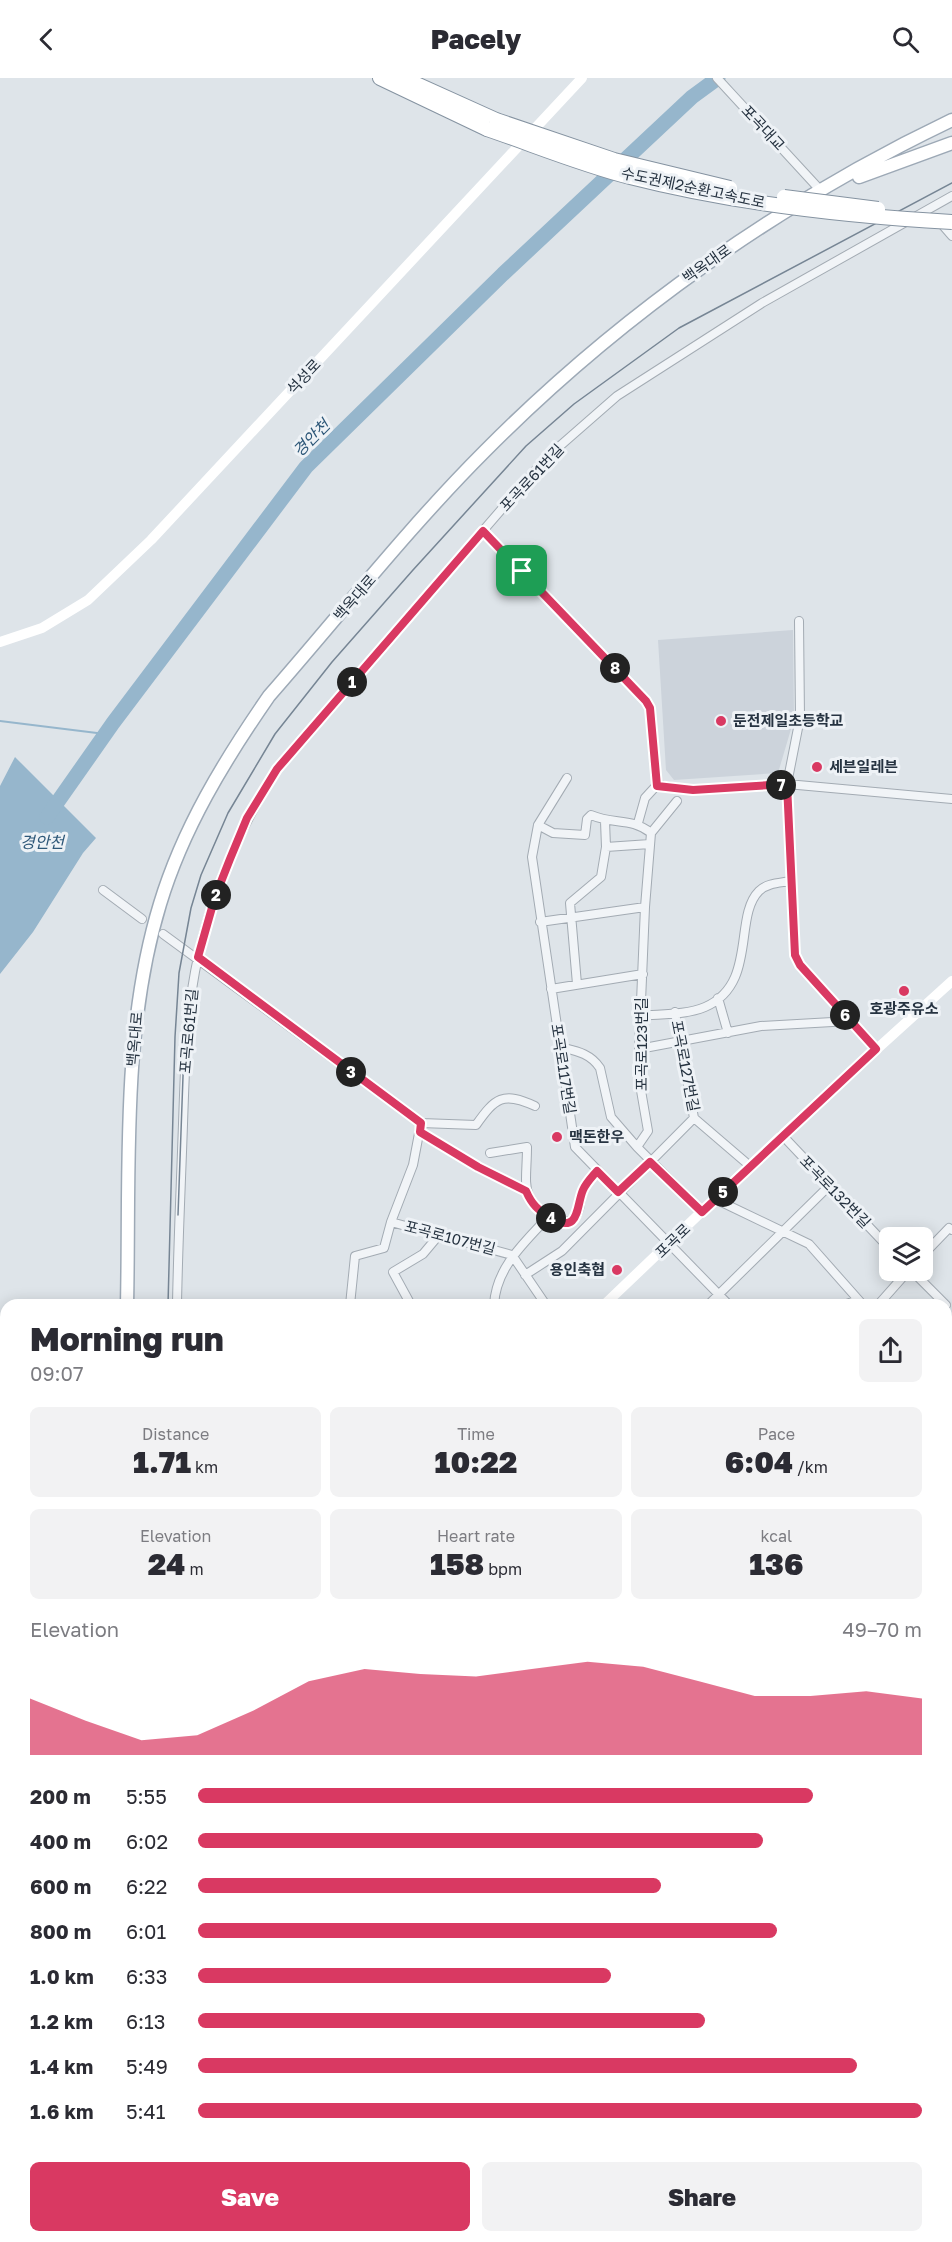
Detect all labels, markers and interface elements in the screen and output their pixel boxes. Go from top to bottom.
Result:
icon: back [30,23,63,56]
text: Pacely [431,23,521,55]
icon: search [889,23,922,56]
street label: 포곡대교 [738,101,789,154]
street label: 수도권제2순환고속도로 [620,163,767,211]
street label: 백옥대로 [679,240,734,286]
street label: 석성로 [283,355,324,398]
water label: 경안천 [288,414,335,461]
street label: 포곡로61번길 [496,440,567,515]
pin [496,545,547,596]
icon: arrive [505,554,538,587]
street label: 백옥대로 [329,571,379,624]
pin: 8 [600,653,630,683]
text: 8 [610,658,620,678]
pin: 1 [337,667,367,697]
text: 1 [348,672,356,692]
place label: 둔전제일초등학교 [733,711,844,729]
marker: 둔전제일초등학교 [714,714,728,728]
place label: 세븐일레븐 [829,757,898,775]
marker: 세븐일레븐 [810,760,824,774]
pin: 7 [766,770,796,800]
text: 7 [777,775,785,795]
water label: 경안천 [20,832,66,852]
pin: 2 [201,880,231,910]
text: 2 [211,885,221,905]
marker: 호광주유소 [897,984,911,998]
street label: 포곡로61번길 [175,988,201,1074]
street label: 포곡로123번길 [632,997,650,1091]
place label: 호광주유소 [869,999,939,1017]
pin: 6 [830,1000,860,1030]
text: 6 [840,1005,850,1025]
street label: 백옥대로 [123,1011,145,1067]
street label: 포곡로127번길 [668,1018,704,1113]
street label: 포곡로117번길 [548,1022,580,1115]
pin: 3 [336,1057,366,1087]
text: 3 [346,1062,356,1082]
place label: 맥돈한우 [569,1127,624,1145]
marker: 맥돈한우 [550,1130,564,1144]
street label: 포곡로132번길 [797,1151,875,1231]
pin: 5 [708,1177,738,1207]
text: 5 [718,1182,728,1202]
pin: 4 [536,1203,566,1233]
text: 4 [546,1208,556,1228]
street label: 포곡로107번길 [403,1216,498,1258]
street label: 포곡로 [651,1219,693,1261]
map controls [879,1227,933,1281]
button: layers [879,1227,933,1281]
place label: 용인축협 [550,1260,605,1278]
marker: 용인축협 [610,1263,624,1277]
text: Morning run [30,1319,224,1358]
button: share [859,1319,922,1382]
text: 09:07 [30,1361,84,1385]
text: Distance [142,1424,209,1444]
text: Time [457,1424,495,1444]
text: Pace [758,1424,795,1444]
text: 1.71 [133,1444,191,1480]
text: 10:22 [435,1444,517,1480]
text: 6:04 [725,1444,793,1480]
text: km [191,1457,218,1477]
text: /km [793,1457,828,1477]
text: Elevation [140,1526,211,1546]
text: Heart rate [437,1526,515,1546]
text: kcal [761,1526,792,1546]
text: 24 [148,1546,185,1582]
text: 158 [430,1546,484,1582]
text: 136 [749,1546,803,1582]
text: m [185,1559,204,1579]
text: bpm [484,1559,522,1579]
text: Elevation [30,1617,119,1641]
text: 49–70 m [843,1617,922,1641]
text: 200 m [30,1784,91,1808]
text: 5:55 [126,1784,167,1808]
text: 400 m [30,1829,91,1853]
text: 6:02 [126,1829,168,1853]
text: 600 m [30,1874,91,1898]
text: 6:22 [126,1874,167,1898]
text: 800 m [30,1919,91,1943]
text: 6:01 [126,1919,166,1943]
text: 1.0 km [30,1964,94,1988]
text: 6:33 [126,1964,168,1988]
text: 1.2 km [30,2009,93,2033]
text: 6:13 [126,2009,166,2033]
text: 1.4 km [30,2054,93,2078]
text: 5:49 [126,2054,168,2078]
text: 1.6 km [30,2099,94,2123]
text: 5:41 [126,2099,166,2123]
button: Save [30,2162,470,2231]
button: Share [482,2162,922,2231]

